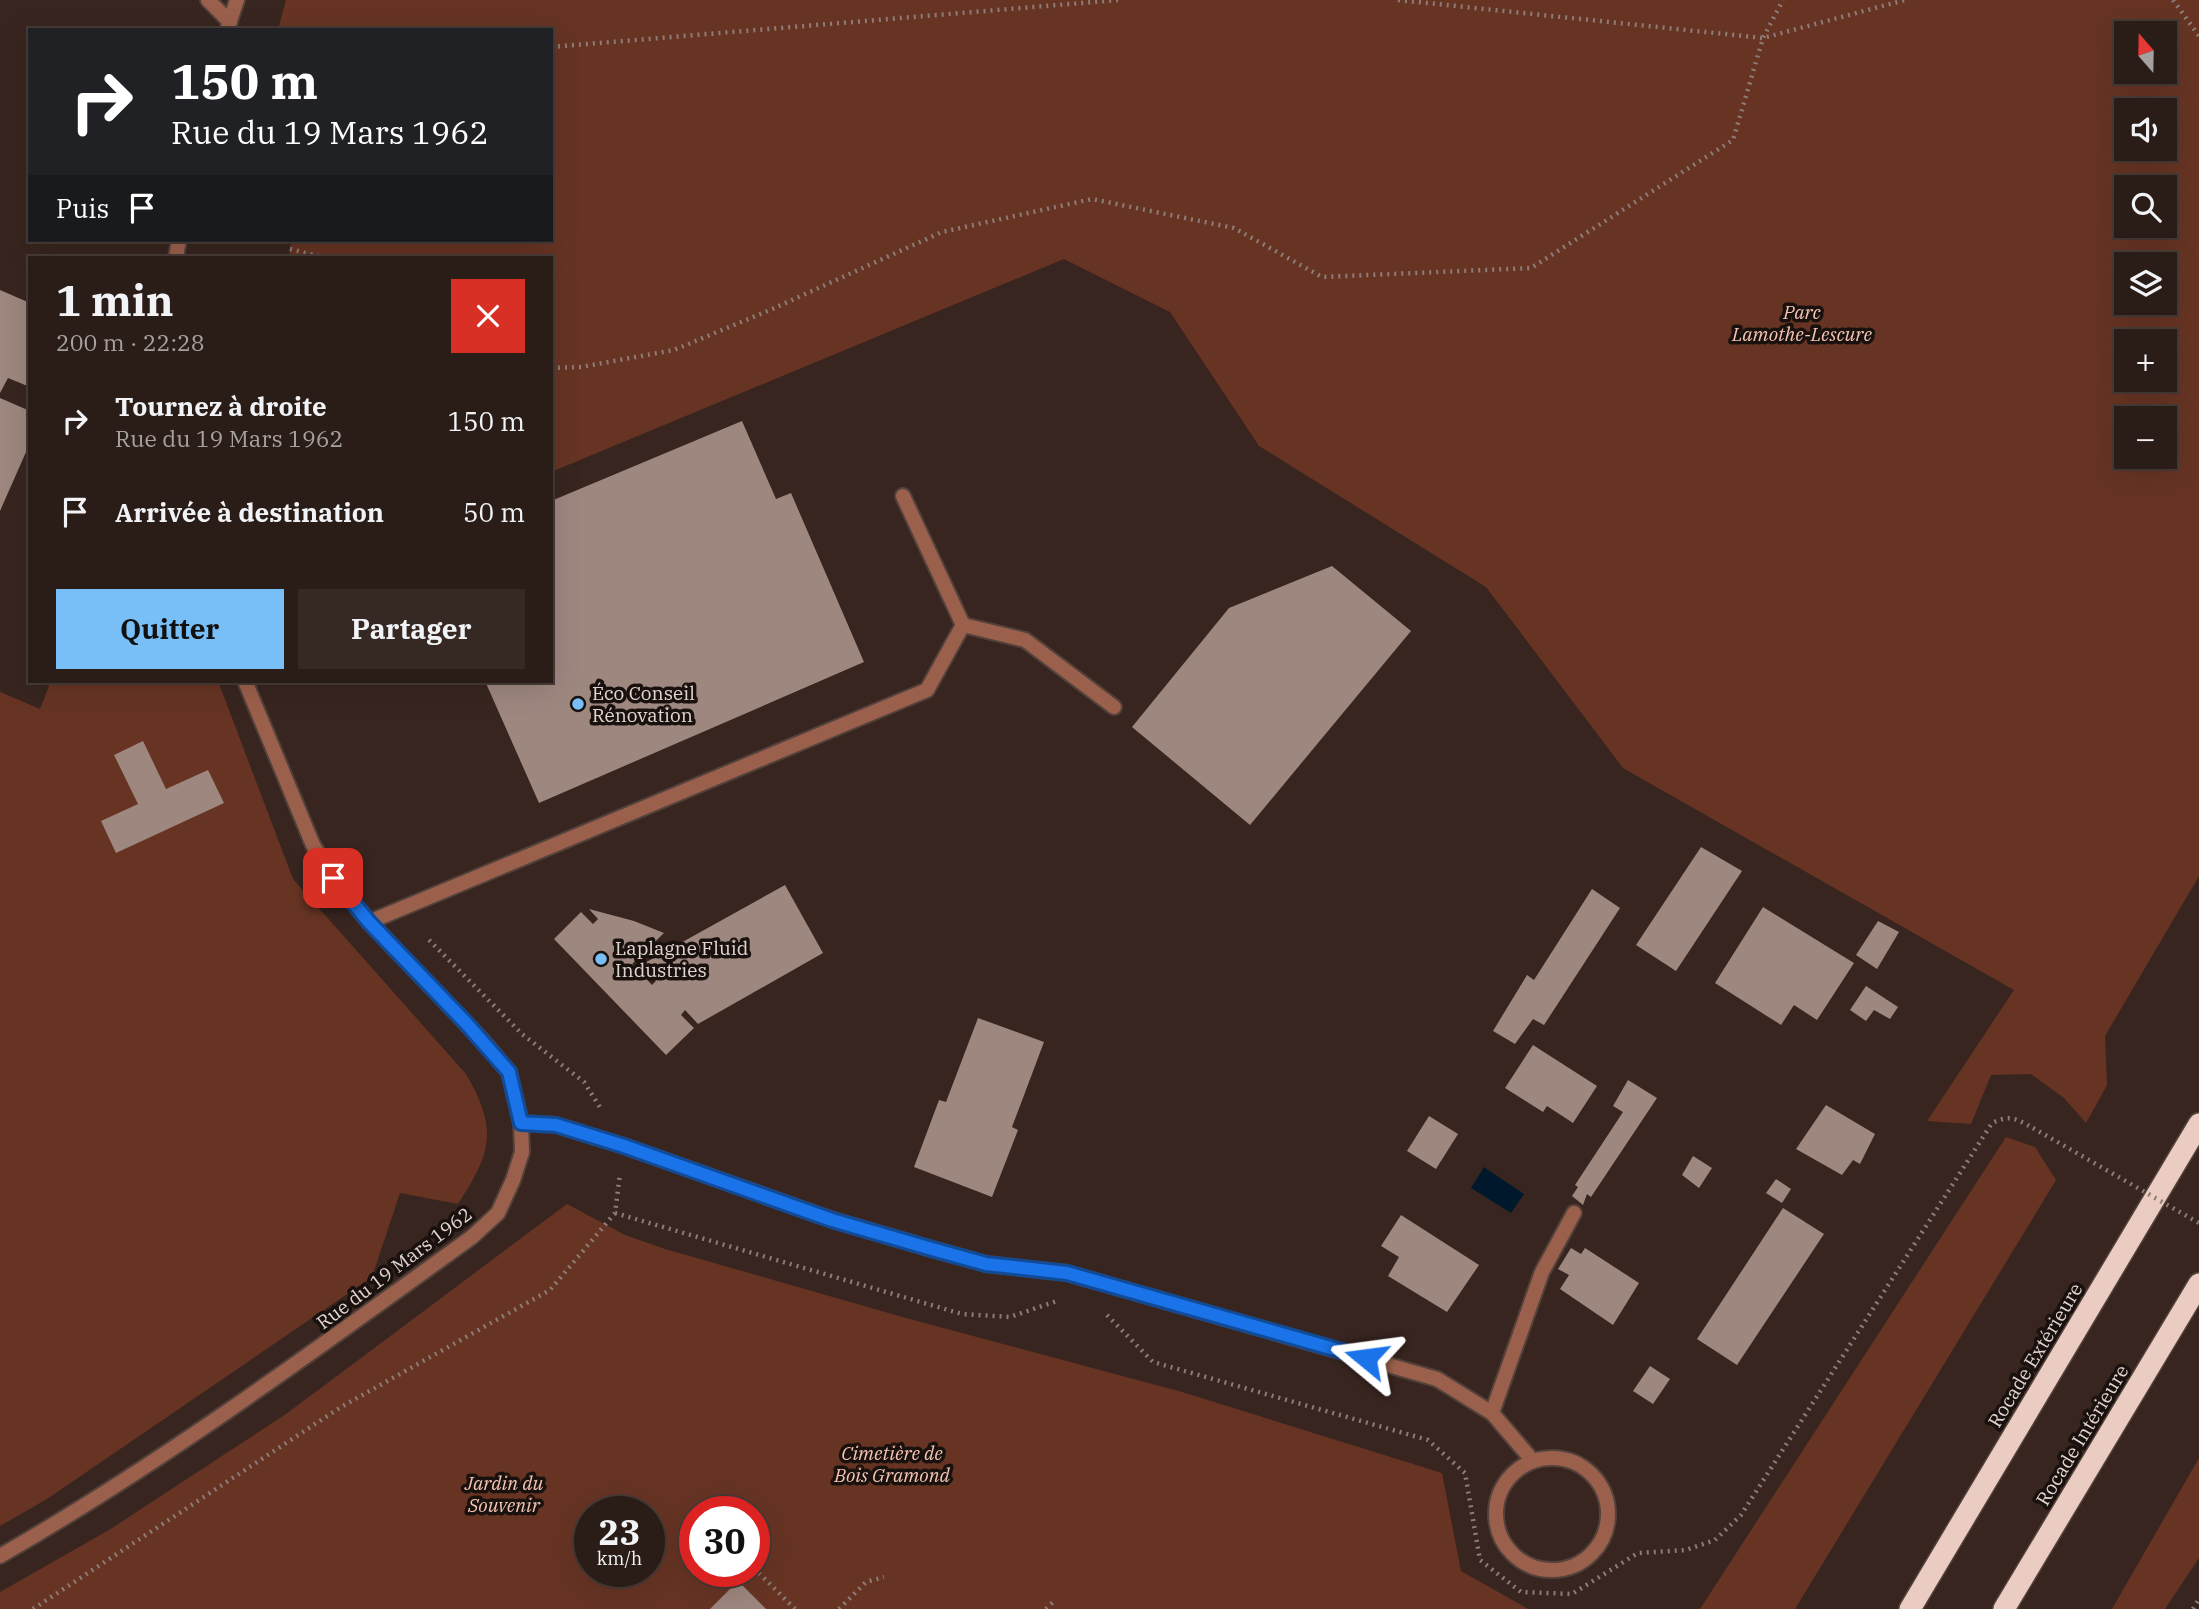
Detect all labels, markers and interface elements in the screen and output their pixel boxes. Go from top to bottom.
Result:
north arrow [2114,21,2177,84]
map controls [2114,21,2177,469]
text: 150 m [171,49,318,112]
icon: right [56,56,147,147]
button: sound [2114,98,2177,161]
text: Rue du 19 Mars 1962 [171,111,489,153]
button: search [2114,175,2177,238]
icon: arrive [123,189,161,227]
text: Puis [56,191,109,225]
button: layers [2114,252,2177,315]
text: 1 min [56,273,174,328]
button: close [451,279,525,353]
park label: Parc Lamothe-Lescure [1731,300,1872,346]
text: 200 m · 22:28 [56,327,205,357]
button: + [2114,329,2177,392]
text: Tournez à droite [115,389,327,423]
icon: right [56,402,94,440]
text: 150 m [447,404,525,438]
button: − [2114,406,2177,469]
text: Rue du 19 Mars 1962 [115,423,343,453]
icon: arrive [56,493,94,531]
text: Arrivée à destination [115,495,384,529]
text: 50 m [463,495,525,529]
button: Quitter [56,589,284,669]
button: Partager [298,589,525,669]
place label: Éco Conseil Rénovation [592,681,695,727]
marker: Éco Conseil Rénovation [570,696,586,712]
pin [303,848,363,908]
icon: arrive [314,859,352,897]
place label: Laplagne Fluid Industries [615,936,748,982]
marker: Laplagne Fluid Industries [593,951,609,967]
street label: Rue du 19 Mars 1962 [311,1202,477,1334]
street label: Rocade Extérieure [1982,1278,2088,1432]
position arrow [1329,1321,1403,1395]
street label: Rocade Intérieure [2030,1360,2134,1510]
park label: Cimetière de Bois Gramond [833,1441,950,1487]
park label: Jardin du Souvenir [464,1471,543,1517]
speed limit sign: 30 [679,1496,770,1587]
text: 23 [598,1509,641,1555]
text: km/h [597,1547,642,1570]

